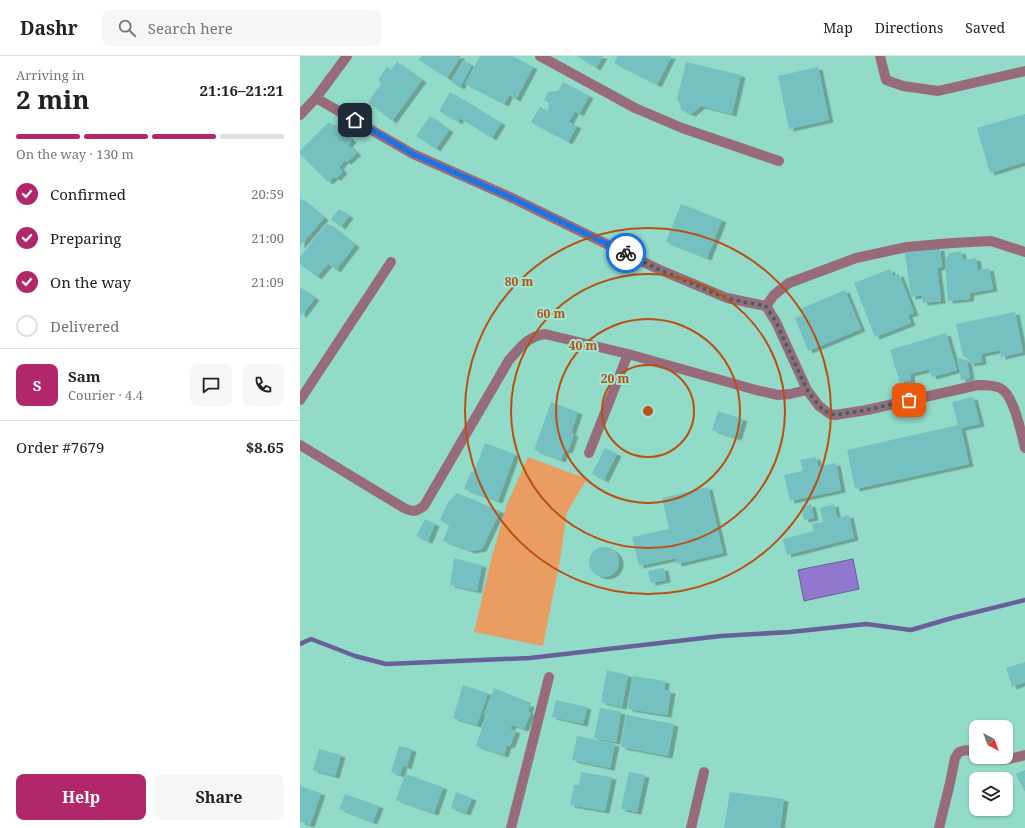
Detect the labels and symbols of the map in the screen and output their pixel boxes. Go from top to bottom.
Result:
pin [338,103,372,137]
courier [606,233,646,273]
text: 80 m [505,273,533,290]
text: 60 m [537,305,565,322]
text: 40 m [569,337,597,354]
text: 20 m [601,370,629,387]
pin [892,383,926,417]
centre of rings [641,404,655,418]
north arrow [969,720,1013,764]

